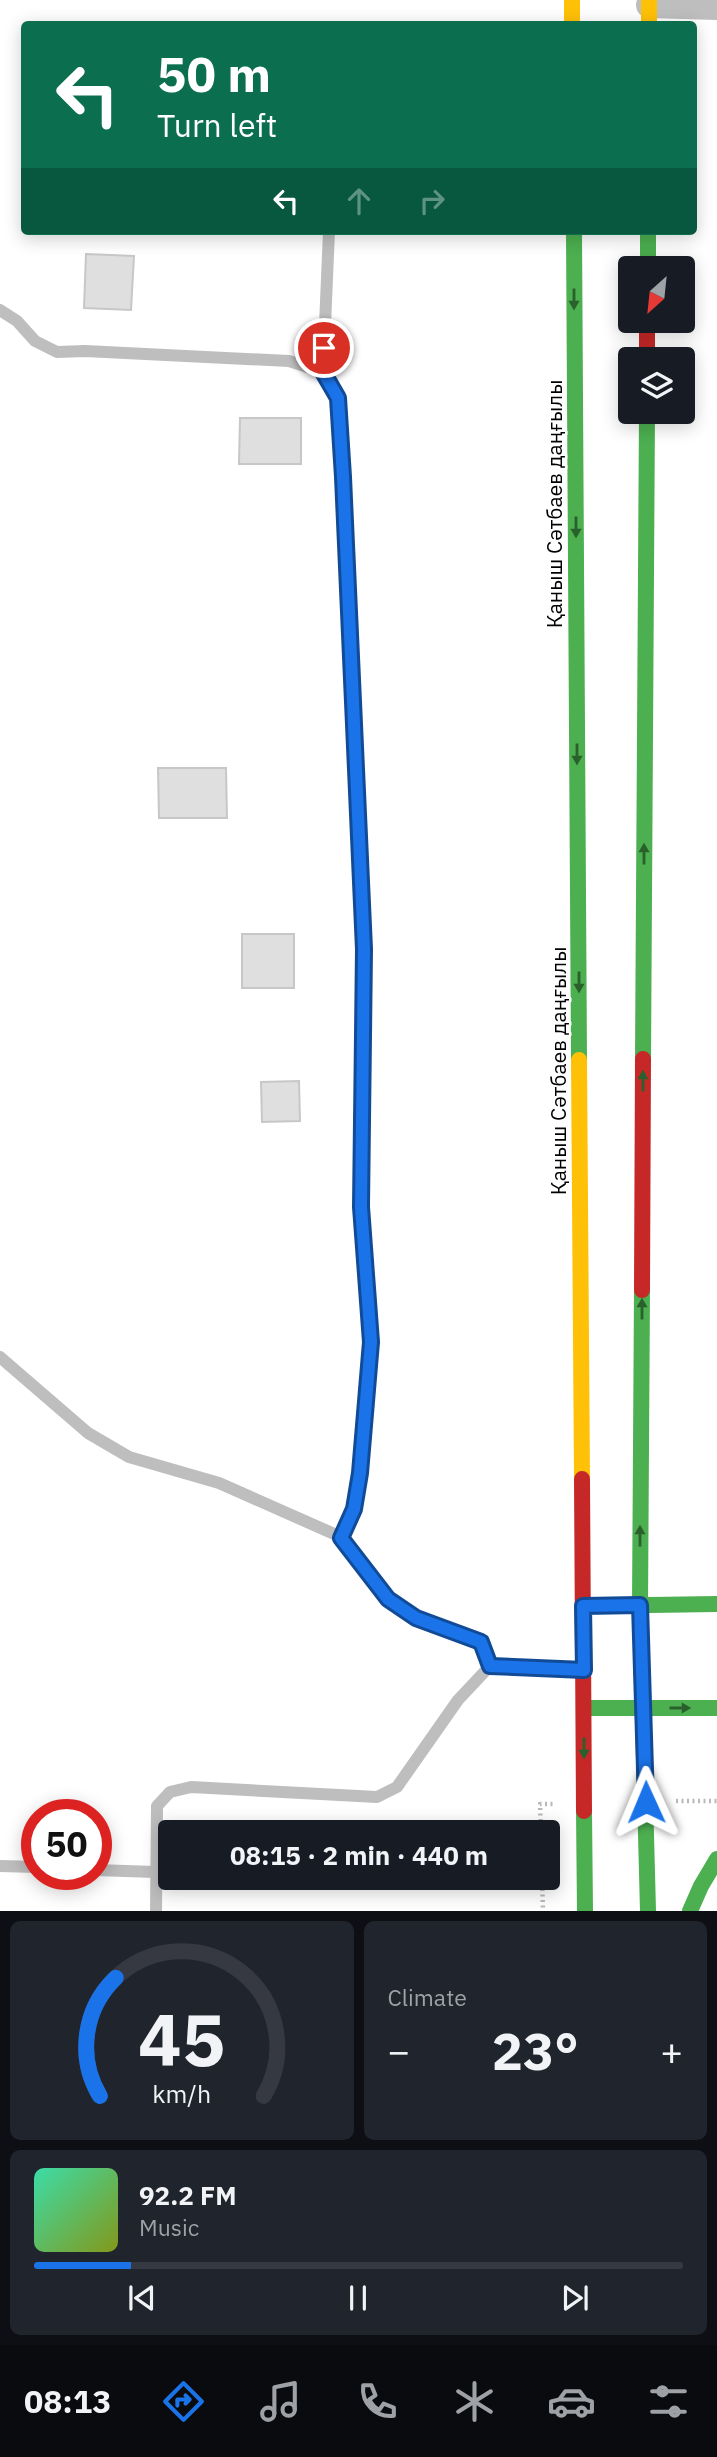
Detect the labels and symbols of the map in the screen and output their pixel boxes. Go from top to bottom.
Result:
north arrow [618,256,695,332]
one-way arrow [568,288,580,310]
pin [294,318,354,378]
street label: Қаныш Сәтбаев даңғылы [540,380,568,628]
one-way arrow [570,516,582,538]
one-way arrow [571,743,583,765]
one-way arrow [638,843,650,865]
street label: Қаныш Сәтбаев даңғылы [544,947,572,1195]
one-way arrow [573,971,585,993]
one-way arrow [637,1070,649,1092]
one-way arrow [636,1298,647,1320]
one-way arrow [634,1525,646,1547]
one-way arrow [670,1702,692,1714]
one-way arrow [578,1737,590,1759]
position arrow [609,1765,683,1839]
speed limit sign: 50 [21,1799,112,1890]

